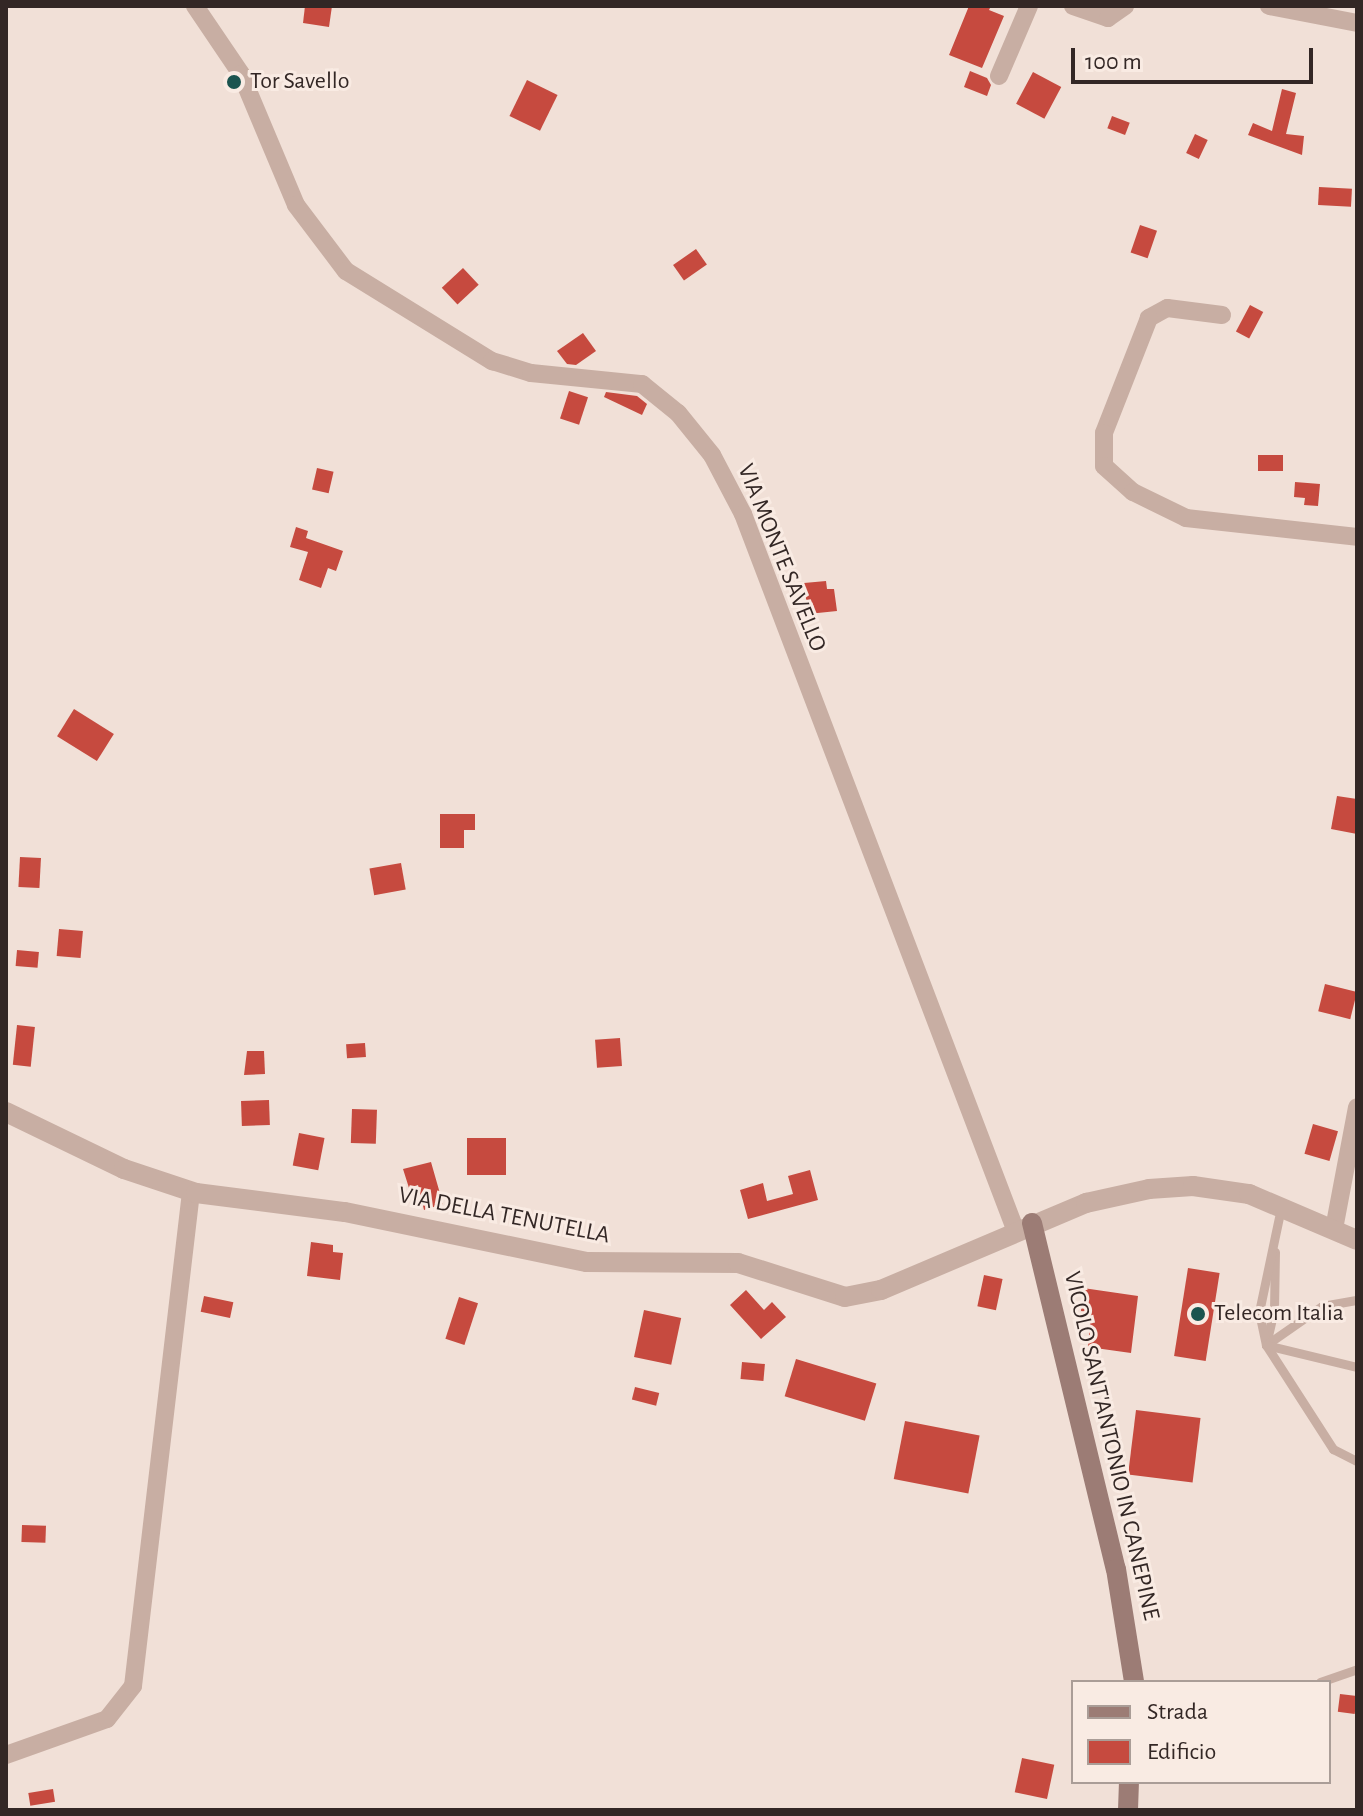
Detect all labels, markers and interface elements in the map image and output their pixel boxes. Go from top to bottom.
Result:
scale bar [1075,32,1317,82]
text: 100 m [1085,50,1142,74]
place label: Tor Savello [250,68,350,96]
marker: Tor Savello [225,73,243,91]
street label: VIA MONTE SAVELLO [730,460,832,656]
street label: VIA DELLA TENUTELLA [396,1181,612,1251]
street label: VICOLO SANT'ANTONIO IN CANEPINE [1057,1269,1165,1623]
place label: Telecom Italia [1214,1300,1344,1328]
marker: Telecom Italia [1189,1305,1207,1323]
legend [1071,1680,1331,1784]
text: Strada [1147,1700,1208,1724]
text: Edificio [1147,1740,1216,1764]

